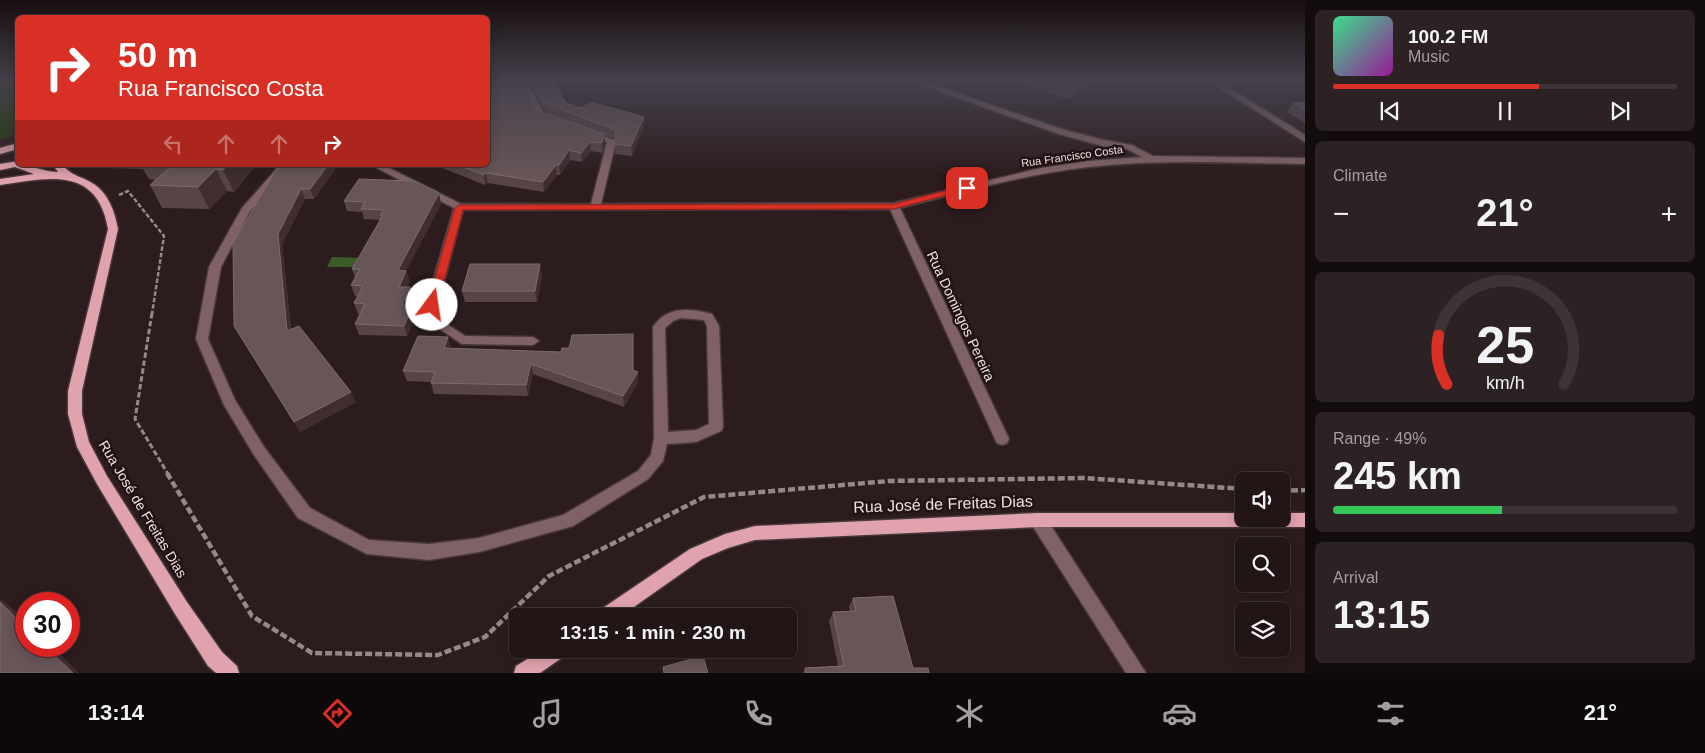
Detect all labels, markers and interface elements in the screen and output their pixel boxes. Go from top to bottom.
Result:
text: 100.2 FM [1408,26,1488,47]
icon: right [35,35,100,100]
text: 50 m [118,35,198,74]
text: Music [1408,48,1450,65]
text: Rua Francisco Costa [118,76,323,101]
icon: previous [1376,97,1404,125]
icon: pause [1491,97,1519,125]
icon: next [1606,97,1634,125]
icon: left [159,130,187,158]
icon: ahead [212,130,240,158]
icon: ahead [265,130,293,158]
icon: right [318,130,346,158]
street label: Rua Francisco Costa [1020,143,1125,169]
pin [946,167,988,209]
text: Climate [1333,167,1387,184]
icon: arrive [953,174,981,202]
text: 21° [1476,192,1534,234]
text: − [1333,198,1349,229]
text: + [1661,198,1677,229]
street label: Rua Domingos Pereira [924,248,998,384]
position arrow [405,278,457,330]
text: 25 [1476,316,1534,374]
text: km/h [1486,373,1524,393]
text: Range · 49% [1333,430,1426,447]
street label: Rua José de Freitas Dias [96,438,190,580]
text: 245 km [1333,455,1462,497]
map controls [1235,472,1290,657]
button: sound [1235,472,1290,527]
street label: Rua José de Freitas Dias [853,492,1033,516]
button: search [1235,537,1290,592]
text: Arrival [1333,569,1378,586]
speed limit sign: 30 [15,592,80,657]
text: 13:15 [1333,594,1430,636]
button: layers [1235,602,1290,657]
text: 13:15 · 1 min · 230 m [560,622,746,643]
icon: directions [320,696,355,731]
icon: music [530,696,565,731]
icon: phone [741,696,776,731]
icon: climate [952,696,987,731]
icon: car [1162,696,1197,731]
icon: filters [1373,696,1408,731]
text: 13:14 [88,700,144,725]
text: 21° [1584,700,1617,725]

